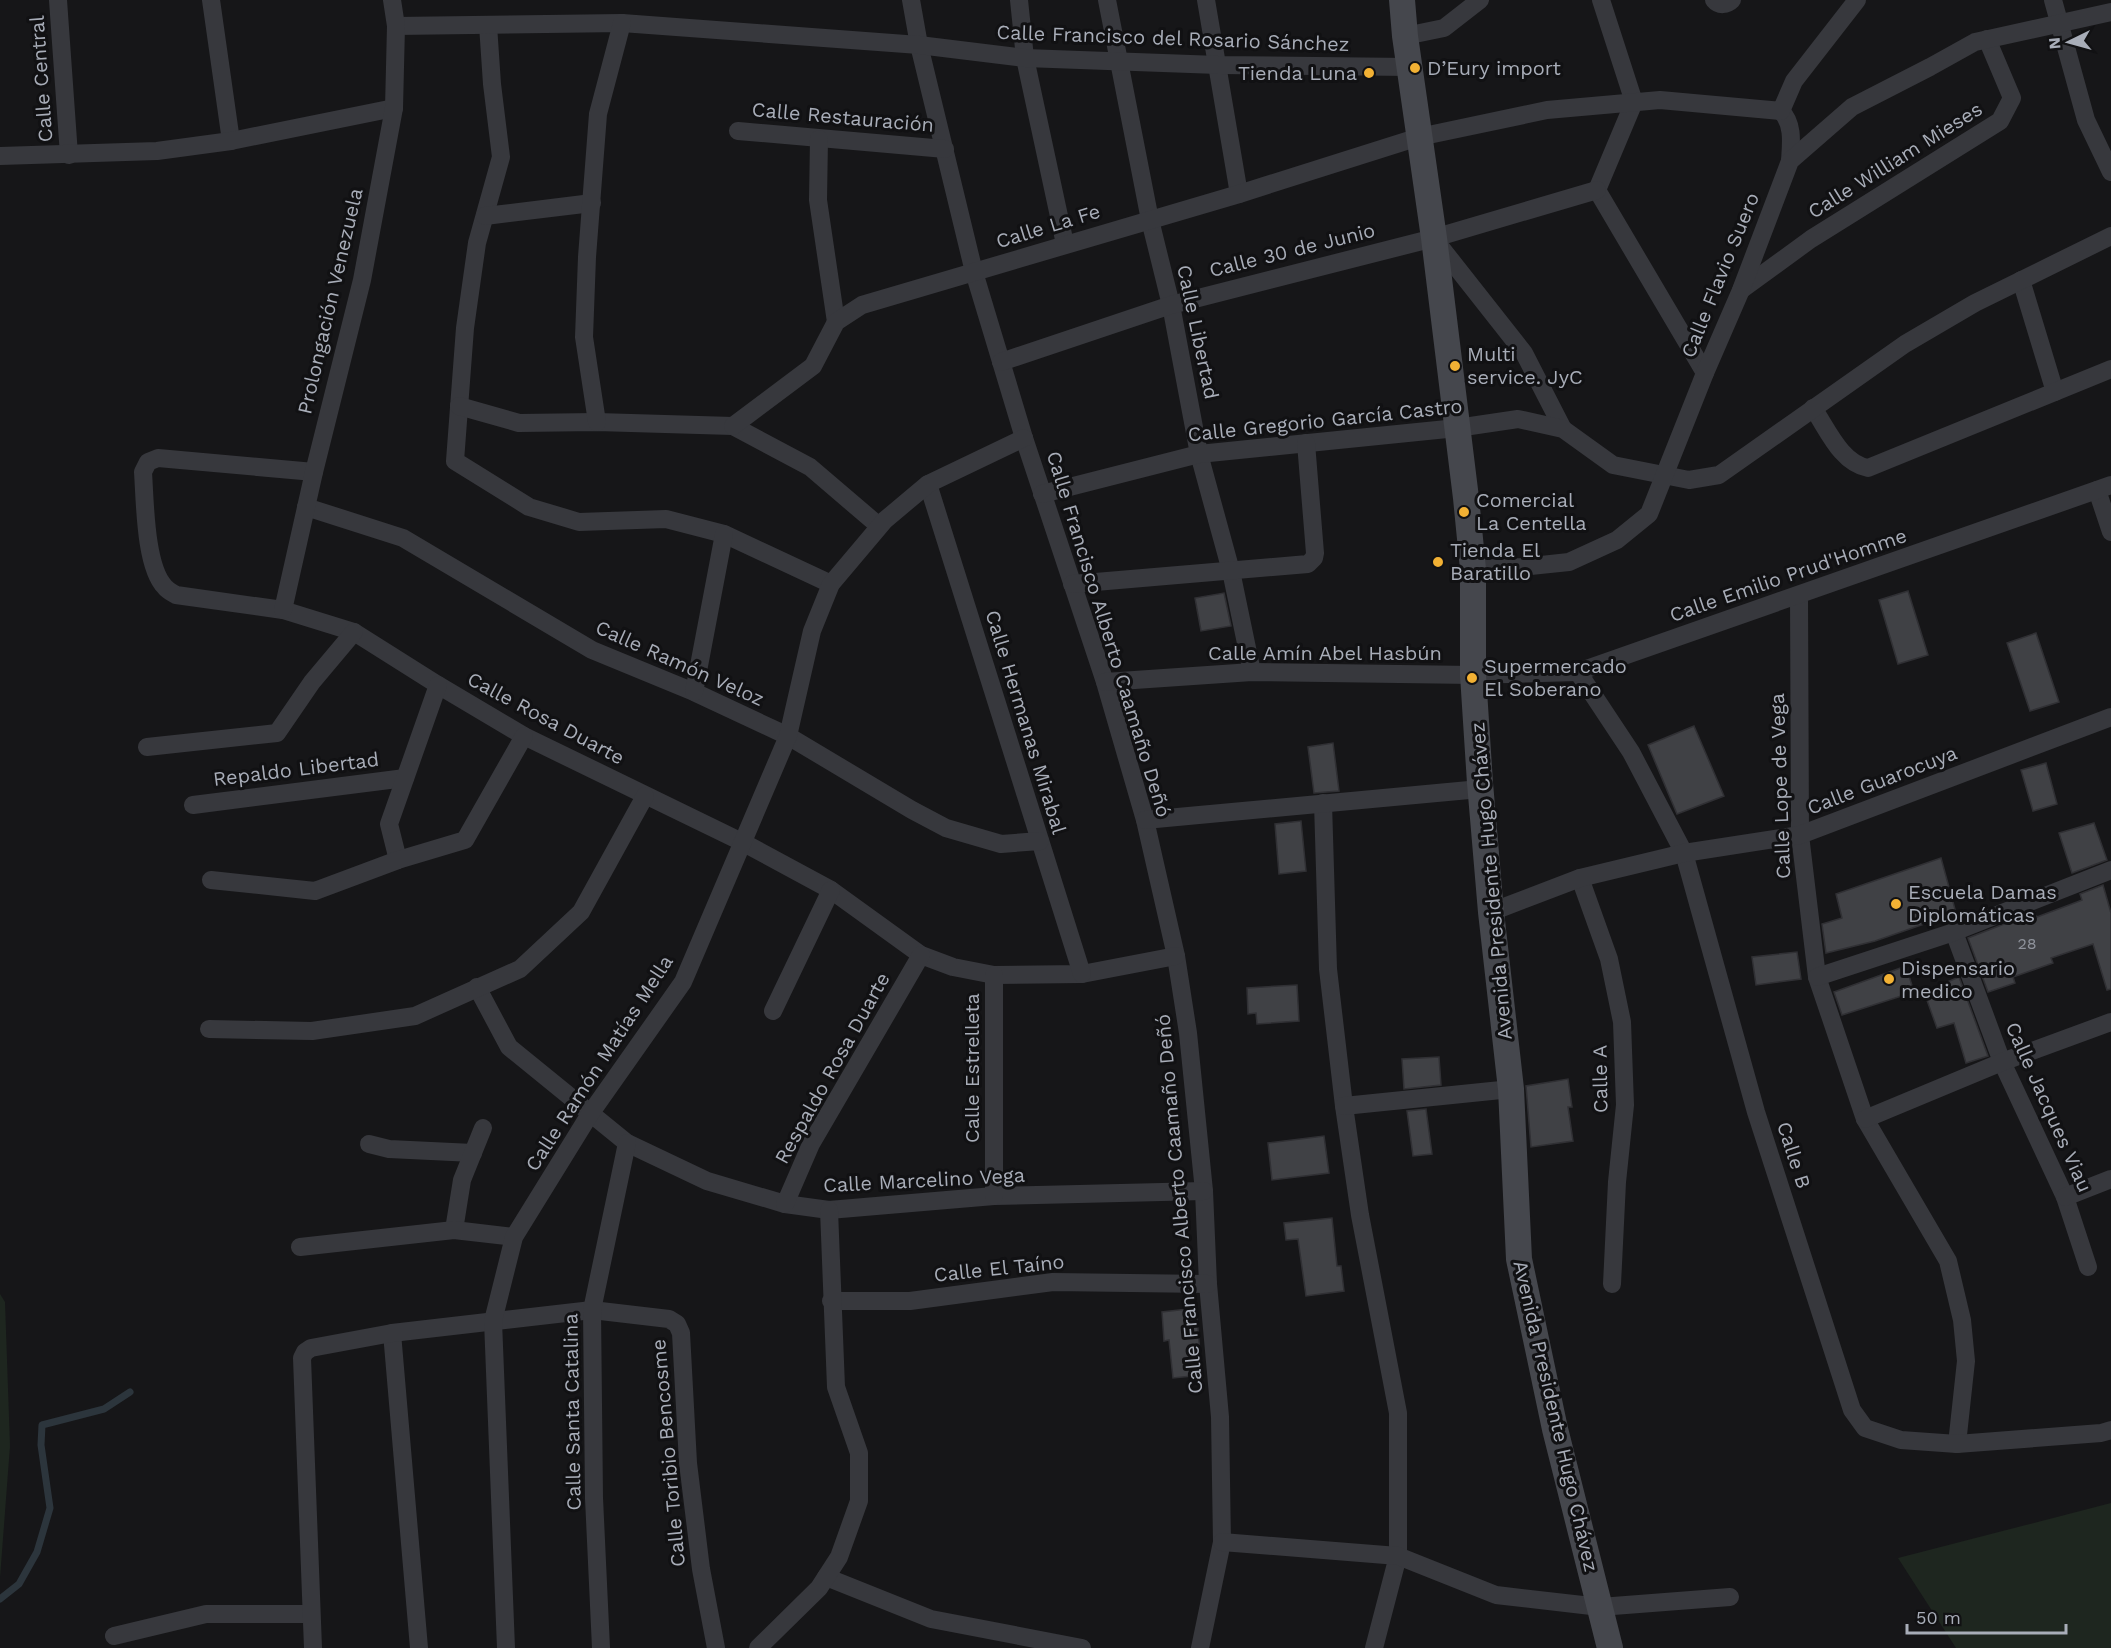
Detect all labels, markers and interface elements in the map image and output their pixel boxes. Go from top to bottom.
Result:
north arrow [2039,12,2099,72]
street label: Calle Central [25,15,57,143]
street label: Calle Francisco del Rosario Sánchez [996,20,1350,56]
text: N [2045,37,2065,50]
place label: D’Eury import [1427,56,1561,80]
place label: Tienda Luna [1238,61,1357,85]
marker: D’Eury import [1408,61,1422,75]
marker: Tienda Luna [1362,66,1376,80]
street label: Calle Restauración [751,97,935,137]
street label: Calle William Mieses [1803,97,1987,223]
street label: Prolongación Venezuela [292,186,368,416]
street label: Calle Flavio Suero [1676,189,1764,361]
street label: Calle La Fe [993,199,1103,253]
street label: Calle 30 de Junio [1207,218,1377,282]
street label: Calle Libertad [1172,263,1224,401]
place label: Multi service. JyC [1467,342,1583,389]
marker: Multi service. JyC [1448,359,1462,373]
street label: Calle Gregorio García Castro [1186,394,1464,446]
street label: Calle Francisco Alberto Caamaño Deñó [1042,448,1176,820]
place label: Comercial La Centella [1476,488,1587,535]
marker: Comercial La Centella [1457,505,1471,519]
street label: Calle Emilio Prud'Homme [1666,523,1910,627]
place label: Tienda El Baratillo [1450,538,1540,585]
marker: Tienda El Baratillo [1431,555,1445,569]
street label: Calle Hermanas Mirabal [980,607,1072,837]
street label: Calle Ramón Veloz [592,615,768,711]
street label: Calle Amín Abel Hasbún [1208,641,1442,665]
place label: Supermercado El Soberano [1484,654,1627,701]
street label: Calle Rosa Duarte [463,666,629,770]
marker: Supermercado El Soberano [1465,671,1479,685]
street label: Calle Lope de Vega [1765,693,1795,879]
street label: Avenida Presidente Hugo Chávez [1465,721,1517,1041]
street label: Calle Guarocuya [1804,740,1960,820]
street label: Repaldo Libertad [212,747,380,791]
place label: Escuela Damas Diplomáticas [1908,880,2057,927]
marker: Escuela Damas Diplomáticas [1889,897,1903,911]
house number: 28 [2017,934,2037,953]
street label: Calle Ramón Matías Mella [520,950,678,1176]
place label: Dispensario medico [1901,956,2015,1003]
street label: Respaldo Rosa Duarte [769,968,895,1168]
marker: Dispensario medico [1882,972,1896,986]
street label: Calle Estrelleta [960,993,984,1143]
street label: Calle Francisco Alberto Caamaño Deñó [1150,1013,1208,1395]
street label: Calle Jacques Viau [2001,1018,2097,1196]
street label: Calle A [1587,1045,1613,1113]
street label: Calle B [1772,1119,1816,1191]
street label: Calle Marcelino Vega [823,1163,1025,1197]
street label: Calle El Taíno [933,1249,1065,1287]
street label: Avenida Presidente Hugo Chávez [1508,1258,1604,1574]
street label: Calle Santa Catalina [558,1313,586,1511]
street label: Calle Toribio Bencosme [646,1338,690,1568]
scale bar [1907,1597,2066,1635]
text: 50 m [1916,1607,1961,1628]

